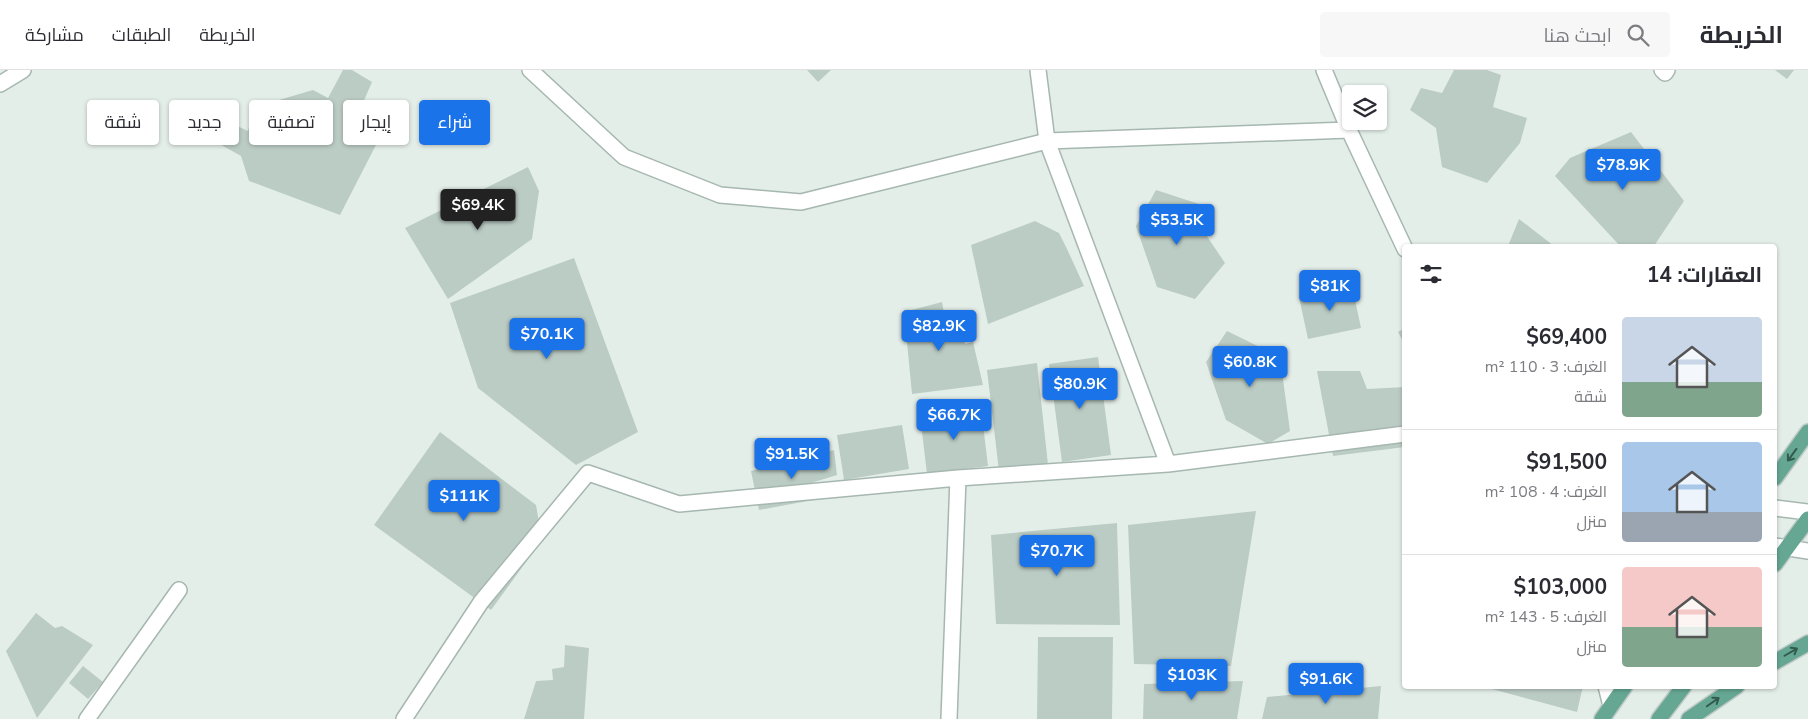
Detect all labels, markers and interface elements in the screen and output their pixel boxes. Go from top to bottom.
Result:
search box [1320,12,1670,57]
text: الخريطة [1700,19,1783,51]
icon: search [1624,21,1652,49]
text: مشاركة [25,23,84,47]
text: الطبقات [112,23,171,47]
text: الخريطة [199,23,256,47]
text: ابحث هنا [1543,23,1612,49]
map controls [1342,85,1387,130]
button: layers [1342,85,1387,130]
chip: شقة [87,100,159,145]
chip: جديد [169,100,239,145]
chip: تصفية [249,100,333,145]
chip: إيجار [343,100,409,145]
chip: شراء [419,100,490,145]
pin: $78.9K [1582,148,1664,191]
text: $78.9K [1597,154,1650,176]
pin: $69.4K [437,189,519,231]
text: $69.4K [452,194,505,216]
pin: $53.5K [1136,204,1218,246]
text: $53.5K [1151,209,1204,231]
icon: filters [1417,260,1445,288]
text: العقارات: 14 [1647,261,1762,289]
pin: $81K [1300,270,1360,312]
text: $81K [1310,275,1350,297]
pin: $82.9K [898,310,980,352]
text: $82.9K [913,315,966,337]
pin: $70.1K [506,318,588,360]
text: $70.1K [521,323,574,345]
text: $69,400 [1526,323,1607,351]
icon: home [1662,337,1722,397]
pin: $60.8K [1209,346,1291,388]
text: $60.8K [1224,351,1277,373]
text: الغرف: 3 · 110 m² [1485,356,1607,378]
pin: $80.9K [1039,368,1121,410]
text: $80.9K [1054,373,1107,395]
text: شقة [1574,386,1607,408]
pin: $66.7K [913,398,995,441]
text: $66.7K [928,404,981,426]
pin: $91.5K [751,438,833,480]
text: $91.5K [766,443,819,465]
text: $91,500 [1526,448,1607,476]
one-way arrow [1786,448,1797,461]
icon: home [1662,462,1722,522]
pin: $111K [429,480,499,522]
text: الغرف: 4 · 108 m² [1485,481,1607,503]
text: $111K [439,485,489,507]
text: منزل [1577,511,1607,533]
pin: $70.7K [1016,534,1098,577]
text: $70.7K [1031,540,1084,562]
text: $103,000 [1514,573,1607,601]
icon: home [1662,587,1722,647]
text: الغرف: 5 · 143 m² [1485,606,1607,628]
text: منزل [1577,636,1607,658]
one-way arrow [1784,647,1799,657]
pin: $103K [1157,658,1227,701]
pin: $91.6K [1285,662,1367,705]
text: $103K [1167,664,1217,686]
text: $91.6K [1300,668,1353,690]
one-way arrow [1706,697,1720,707]

